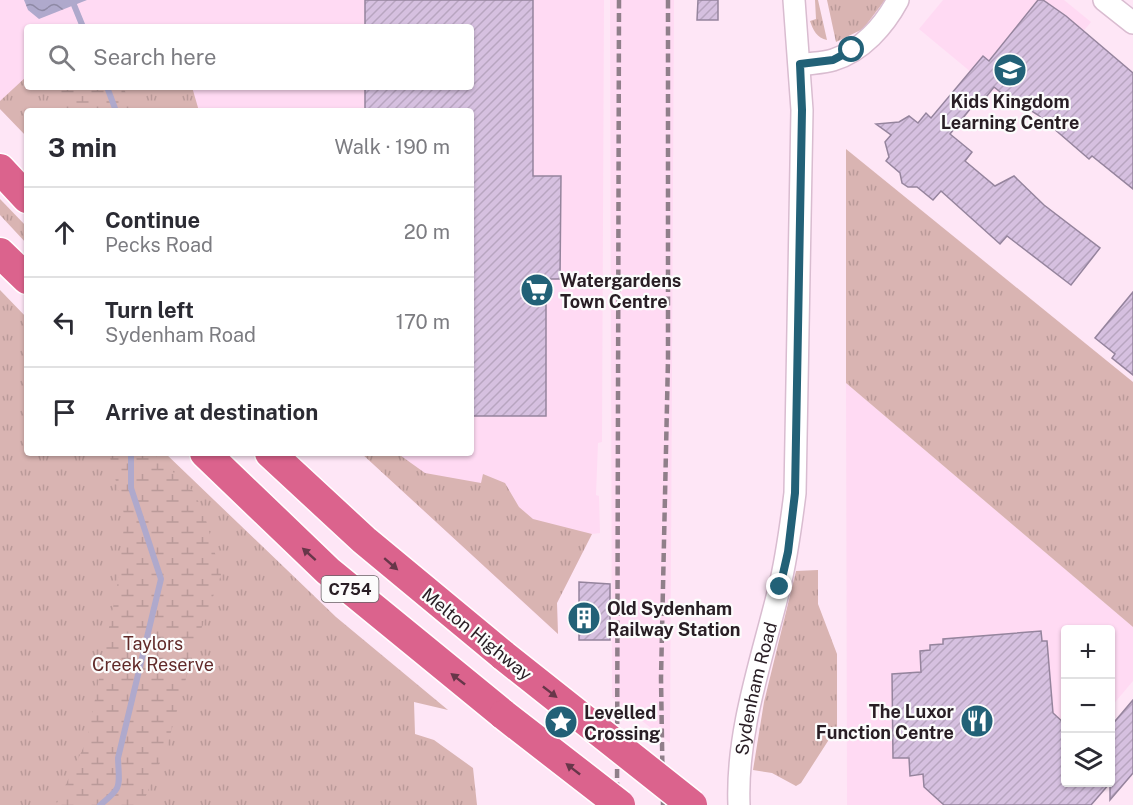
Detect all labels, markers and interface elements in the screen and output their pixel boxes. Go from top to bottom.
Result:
search box [24,24,474,90]
route start [838,36,864,62]
icon: search [45,41,78,74]
text: Search here [93,44,217,70]
school or university icon: Kids Kingdom Learning Centre [992,52,1028,88]
place label: Kids Kingdom Learning Centre [941,91,1079,133]
text: 3 min [48,132,117,163]
text: Walk · 190 m [334,135,450,159]
text: Continue [105,207,200,233]
icon: ahead [48,216,81,249]
text: 20 m [404,220,450,244]
text: Pecks Road [105,233,213,257]
place label: Watergardens Town Centre [560,270,681,312]
supermarket icon: Watergardens Town Centre [519,272,555,308]
text: Turn left [105,297,194,323]
icon: left [48,306,81,339]
text: 170 m [396,310,450,334]
text: Sydenham Road [105,323,256,347]
icon: arrive [48,396,81,429]
text: Arrive at destination [105,399,318,425]
one-way arrow [302,548,317,561]
one-way arrow [383,557,399,570]
route end [766,573,792,599]
road number: C754 [322,576,378,602]
street label: Melton Highway [418,583,536,685]
place label: Old Sydenham Railway Station [607,598,741,640]
building icon: Old Sydenham Railway Station [566,600,602,636]
street label: Sydenham Road [731,620,781,756]
map controls [1061,625,1115,787]
button: + [1061,625,1115,679]
park label: Taylors Creek Reserve [92,633,214,675]
one-way arrow [451,673,466,685]
button: − [1061,679,1115,733]
one-way arrow [543,686,558,698]
place label: The Luxor Function Centre [816,701,955,743]
place label: Levelled Crossing [584,702,660,744]
restaurant icon: The Luxor Function Centre [959,703,995,739]
place icon: Levelled Crossing [543,704,579,740]
button: layers [1061,733,1115,787]
one-way arrow [566,764,581,776]

